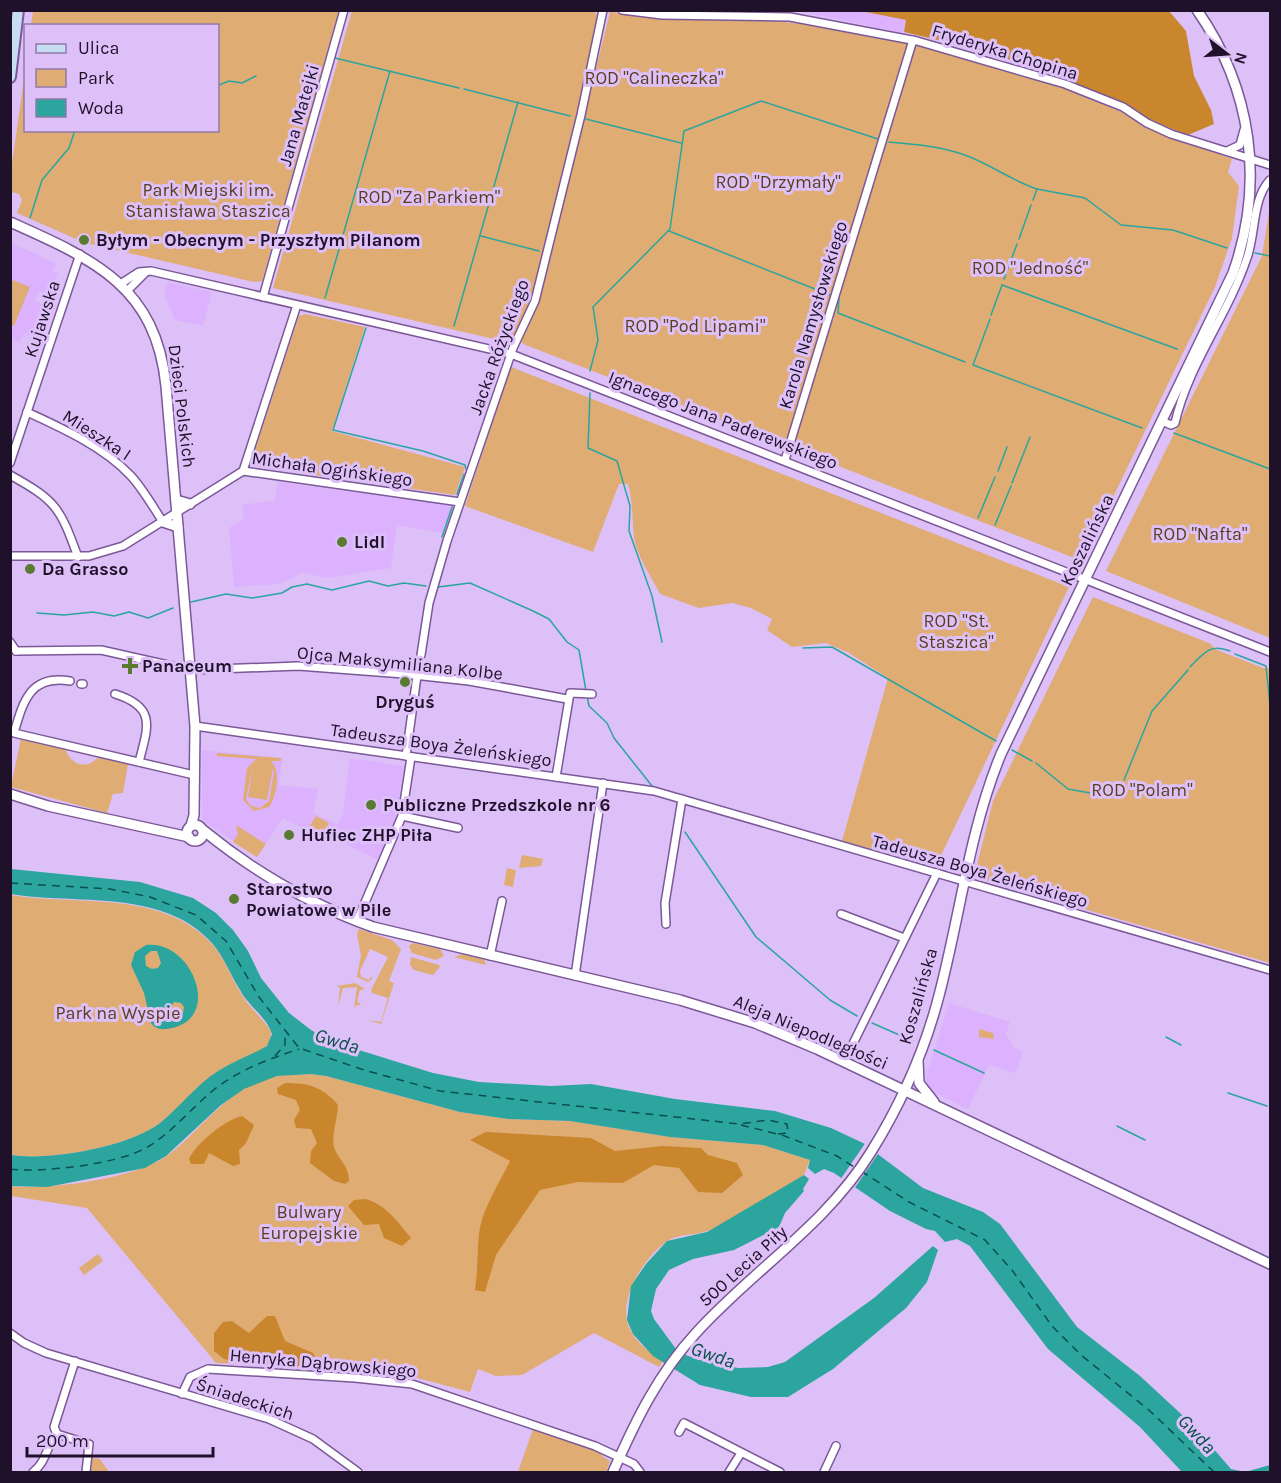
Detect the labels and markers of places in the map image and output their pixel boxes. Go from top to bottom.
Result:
place label: Byłym - Obecnym - Przyszłym Pilanom [96,229,421,251]
marker: Byłym - Obecnym - Przyszłym Pilanom [77,233,91,247]
place label: Lidl [354,531,385,553]
marker: Lidl [335,535,349,549]
place label: Da Grasso [42,558,128,580]
marker: Da Grasso [23,562,37,576]
place label: Panaceum [142,655,232,677]
marker: Panaceum [123,659,137,673]
marker: Dryguś [398,675,412,689]
place label: Dryguś [375,691,435,713]
place label: Publiczne Przedszkole nr 6 [383,794,611,816]
marker: Publiczne Przedszkole nr 6 [364,798,378,812]
place label: Hufiec ZHP Piła [301,824,433,846]
marker: Hufiec ZHP Piła [282,828,296,842]
place label: Starostwo Powiatowe w Pile [246,878,391,921]
marker: Starostwo Powiatowe w Pile [227,892,241,906]

